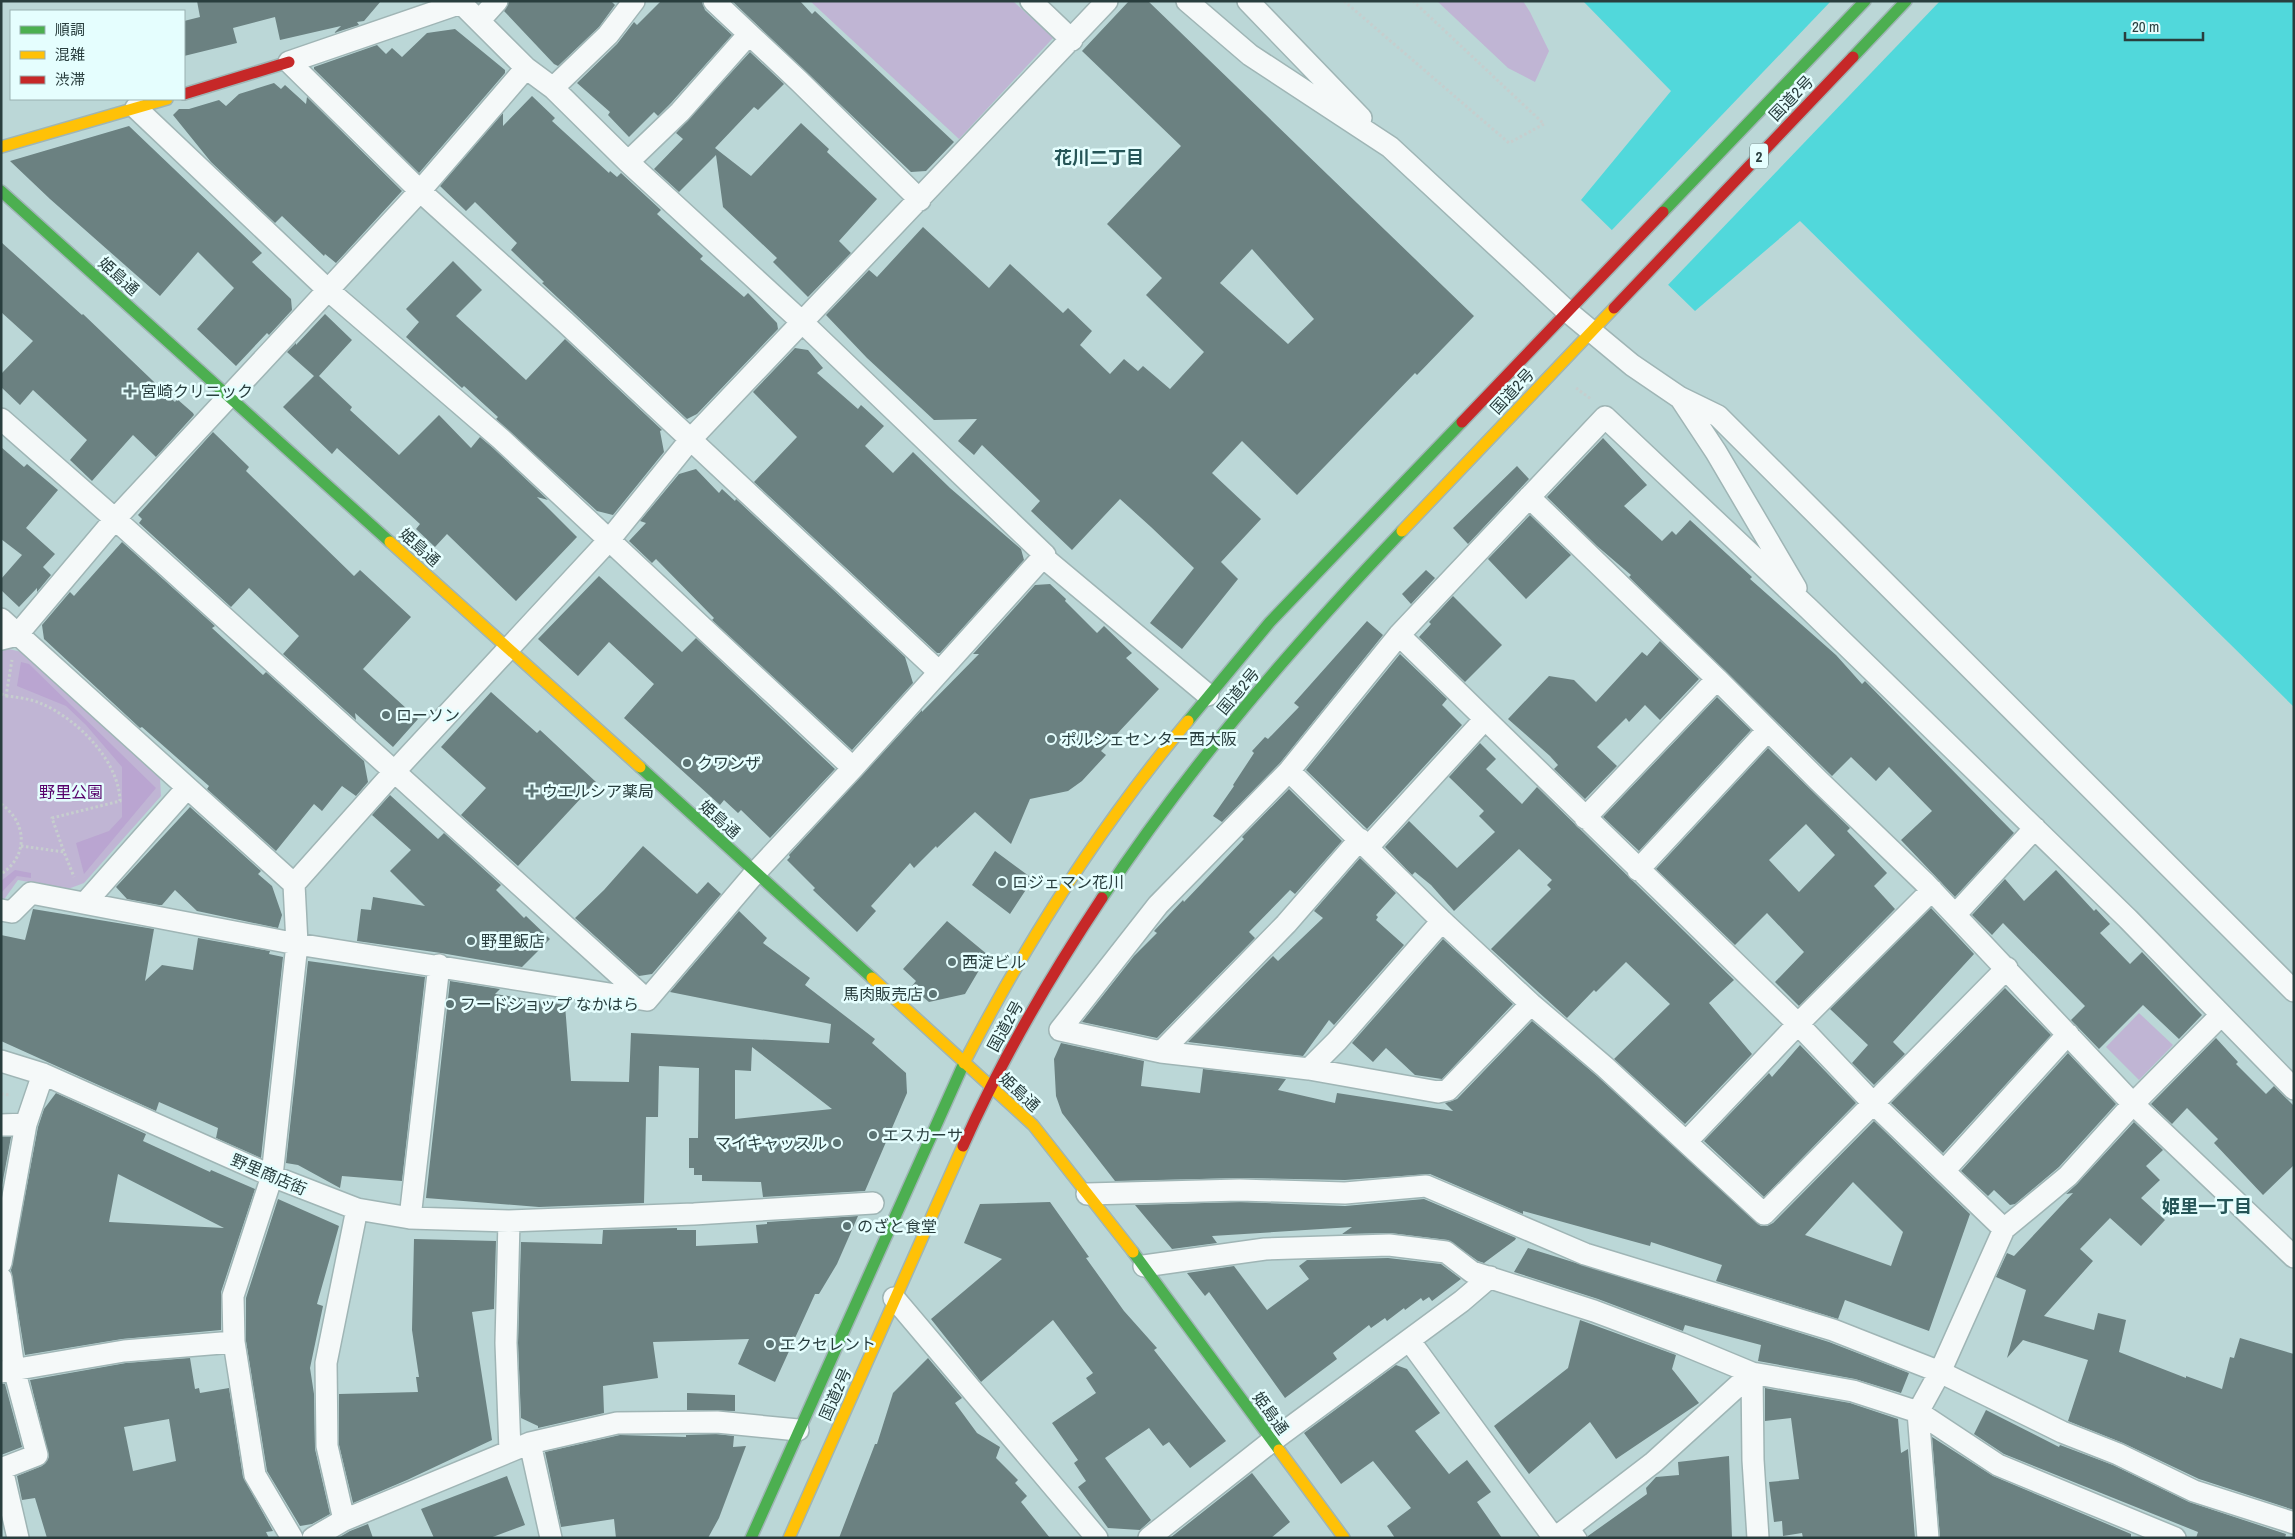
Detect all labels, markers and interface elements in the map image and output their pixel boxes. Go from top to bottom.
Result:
legend [10,10,185,100]
scale bar [2125,10,2202,42]
text: 20 m [2132,16,2159,37]
text: 順調 [55,19,85,40]
text: 混雑 [55,44,85,65]
text: 渋滞 [55,69,85,90]
street label: 国道2号 [1764,70,1818,126]
road number: 2 [1750,144,1768,168]
district label: 花川二丁目 [1054,145,1144,170]
street label: 姫島通 [94,252,144,300]
street label: 国道2号 [1485,363,1539,419]
place label: 宮崎クリニック [141,380,253,402]
marker: 宮崎クリニック [123,384,137,398]
street label: 姫島通 [395,523,445,571]
street label: 国道2号 [1212,663,1264,719]
place label: ローソン [396,704,460,726]
marker: ローソン [380,709,392,721]
place label: ポルシェセンター西大阪 [1061,728,1237,750]
marker: ポルシェセンター西大阪 [1045,733,1057,745]
place label: クワンザ [697,752,761,774]
marker: クワンザ [681,757,693,769]
place label: ウエルシア薬局 [542,780,654,802]
park label: 野里公園 [39,781,103,803]
marker: ウエルシア薬局 [526,785,538,797]
street label: 姫島通 [695,795,745,843]
place label: ロジェマン花川 [1012,871,1124,893]
marker: ロジェマン花川 [996,876,1008,888]
place label: 野里飯店 [481,930,545,952]
marker: 野里飯店 [465,935,477,947]
place label: 西淀ビル [962,951,1026,973]
marker: 西淀ビル [946,956,958,968]
place label: 馬肉販売店 [843,983,923,1005]
marker: 馬肉販売店 [927,988,939,1000]
place label: フードショップ なかはら [460,993,639,1015]
street label: 国道2号 [982,996,1028,1056]
marker: フードショップ なかはら [444,998,456,1010]
street label: 姫島通 [995,1068,1045,1116]
place label: エスカーサ [883,1124,963,1146]
marker: エスカーサ [867,1129,879,1141]
place label: マイキャッスル [715,1132,827,1154]
marker: マイキャッスル [831,1137,843,1149]
street label: 野里商店街 [228,1148,310,1200]
district label: 姫里一丁目 [2162,1194,2252,1219]
place label: のざと食堂 [857,1215,937,1237]
marker: のざと食堂 [841,1220,853,1232]
place label: エクセレント [780,1333,876,1355]
marker: エクセレント [764,1338,776,1350]
street label: 国道2号 [814,1364,856,1424]
street label: 姫島通 [1248,1387,1294,1439]

